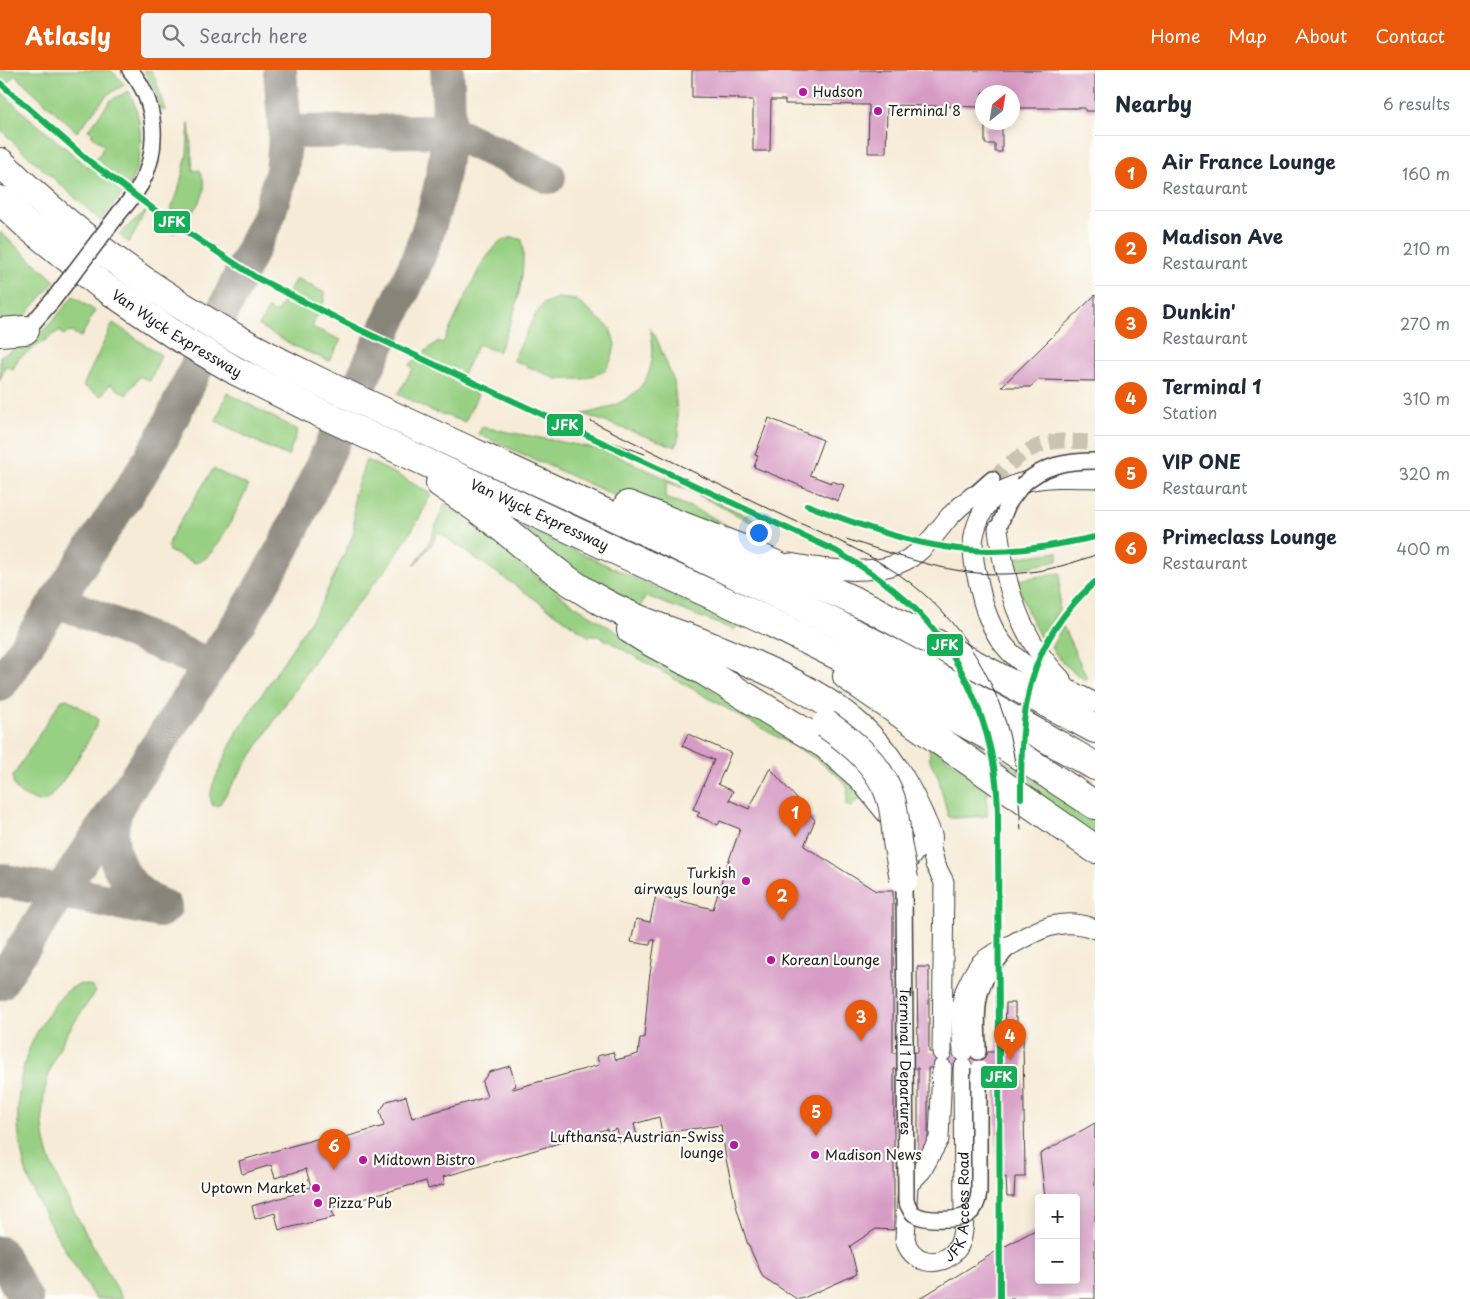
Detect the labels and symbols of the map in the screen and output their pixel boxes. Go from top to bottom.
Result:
place label: Hudson [813,81,863,102]
north arrow [975,85,1020,130]
marker: Hudson [797,86,809,98]
place label: Terminal 8 [888,100,961,121]
marker: Terminal 8 [872,105,884,117]
line badge: JFK [153,210,191,234]
text: JFK [158,211,186,232]
street label: Van Wyck Expressway [108,284,246,382]
line badge: JFK [546,413,584,437]
text: JFK [551,414,579,435]
street label: Van Wyck Expressway [467,473,612,556]
your location [746,520,772,546]
line badge: JFK [926,633,964,657]
text: JFK [931,634,959,655]
pin: 1 [779,796,811,837]
place label: Turkish airways lounge [634,862,736,899]
marker: Turkish airways lounge [740,875,752,887]
pin: 2 [766,879,798,920]
place label: Korean Lounge [781,949,880,970]
marker: Korean Lounge [765,954,777,966]
street label: Terminal 1 Departures [895,987,917,1135]
pin: 3 [845,1000,877,1041]
pin: 4 [994,1019,1026,1060]
line badge: JFK [980,1065,1018,1089]
text: JFK [985,1066,1013,1087]
pin: 5 [800,1095,832,1136]
place label: Lufthansa-Austrian-Swiss lounge [550,1126,724,1163]
pin: 6 [318,1129,350,1170]
marker: Lufthansa-Austrian-Swiss lounge [728,1139,740,1151]
place label: Madison News [825,1144,922,1165]
place label: Midtown Bistro [373,1149,475,1170]
marker: Madison News [809,1149,821,1161]
street label: JFK Access Road [940,1152,974,1267]
marker: Midtown Bistro [357,1154,369,1166]
place label: Uptown Market [200,1177,306,1198]
marker: Uptown Market [310,1182,322,1194]
place label: Pizza Pub [328,1192,392,1213]
marker: Pizza Pub [312,1197,324,1209]

